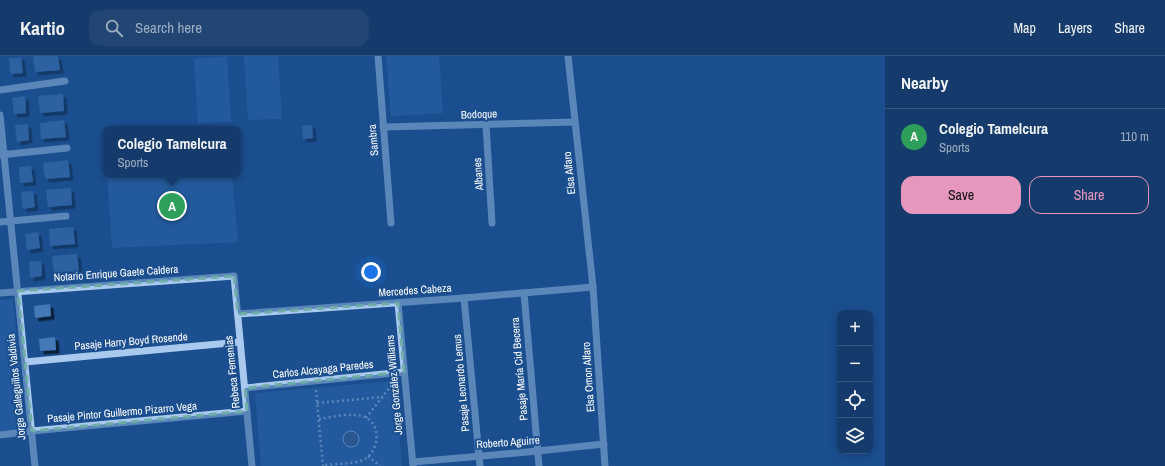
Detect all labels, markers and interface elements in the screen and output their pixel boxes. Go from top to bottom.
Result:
search box [89,10,369,46]
text: Kartio [20,15,65,41]
icon: search [103,17,125,39]
text: Search here [135,17,202,38]
text: Map [1014,19,1036,37]
text: Layers [1058,19,1092,37]
text: Share [1114,19,1145,37]
text: Nearby [901,71,948,94]
street label: Bodoque [461,106,497,122]
text: Colegio Tamelcura [939,118,1048,139]
street label: Sambra [365,124,381,156]
popup [103,126,241,178]
text: A [910,128,918,145]
text: 110 m [1120,128,1149,145]
text: Colegio Tamelcura [117,133,227,154]
text: Sports [939,139,970,156]
street label: Elsa Alfaro [560,151,578,195]
text: Sports [117,154,148,171]
street label: Albanes [470,157,486,192]
button: Save [901,176,1021,214]
button: Share [1029,176,1149,214]
pin: A [159,191,185,221]
street label: Notario Enrique Gaete Caldera [53,262,179,284]
your location [361,262,381,282]
street label: Mercedes Cabeza [378,280,452,300]
map controls [837,310,873,454]
button: + [837,310,873,346]
street label: Pasaje María Cid Becerra [508,317,530,421]
street label: Pasaje Harry Boyd Rosende [74,329,188,353]
street label: Jorge Galleguillos Valdivia [3,333,29,441]
street label: Pasaje Leonardo Lemus [450,333,472,432]
street label: Rebeca Femenias [221,334,243,409]
street label: Jorge González Williams [383,334,405,436]
street label: Elsa Omon Alfaro [579,341,597,413]
button: − [837,346,873,382]
street label: Carlos Alcayaga Paredes [272,357,375,381]
button: locate [837,382,873,418]
street label: Pasaje Pintor Guillermo Pizarro Vega [46,398,198,426]
button: layers [837,418,873,454]
street label: Roberto Aguirre [476,433,540,451]

